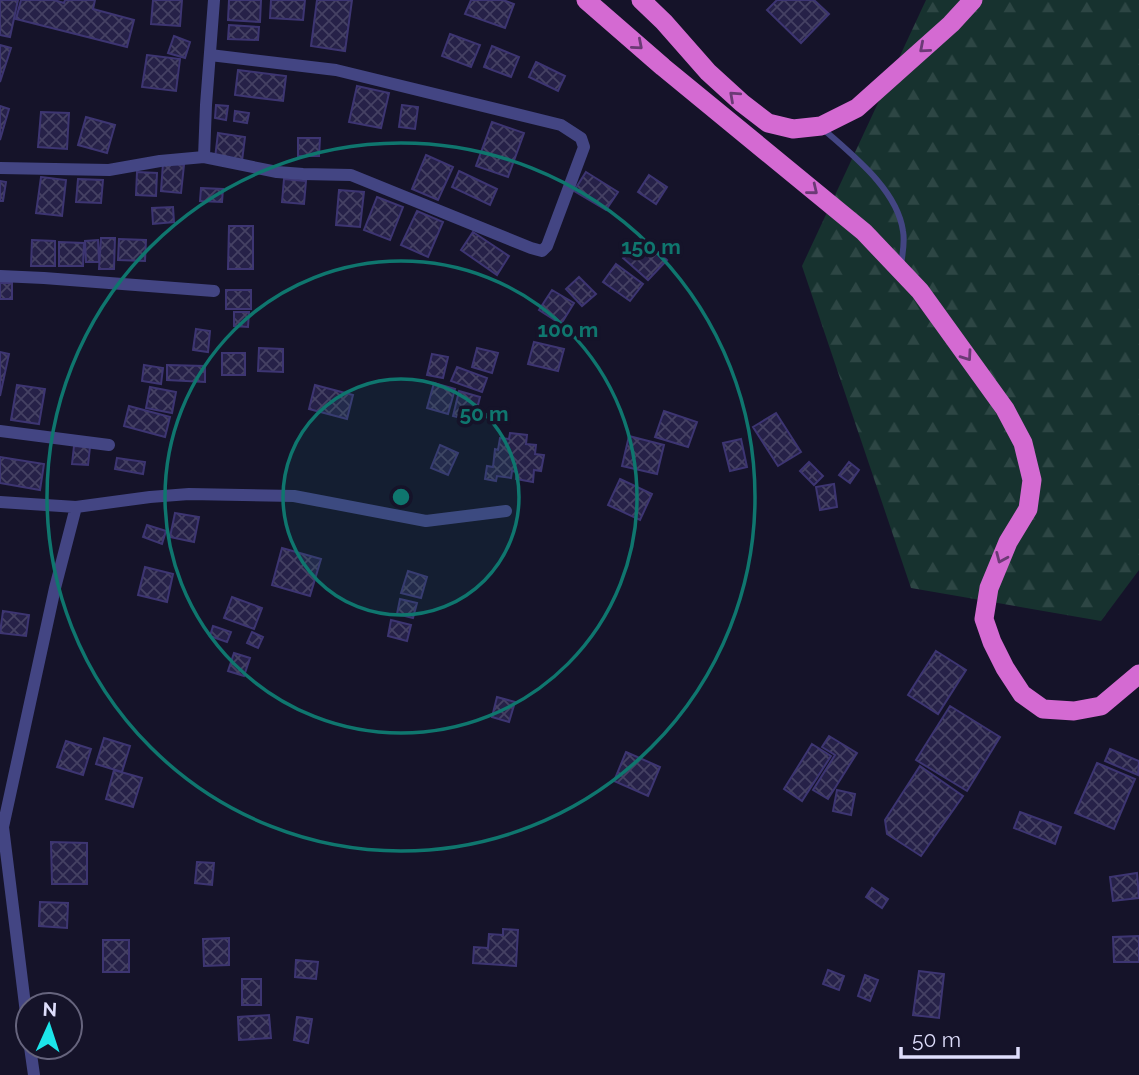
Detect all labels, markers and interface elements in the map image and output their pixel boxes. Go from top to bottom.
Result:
one-way arrow [630,37,643,49]
one-way arrow [919,40,932,52]
one-way arrow [729,92,742,104]
one-way arrow [805,182,818,194]
text: 150 m [621,234,681,259]
text: 100 m [538,317,598,342]
one-way arrow [959,348,971,361]
text: 50 m [459,401,509,426]
centre of rings [389,485,413,509]
one-way arrow [995,551,1009,564]
north arrow [14,991,84,1061]
text: N [42,998,58,1020]
scale bar [901,1016,1018,1060]
text: 50 m [912,1027,961,1052]

